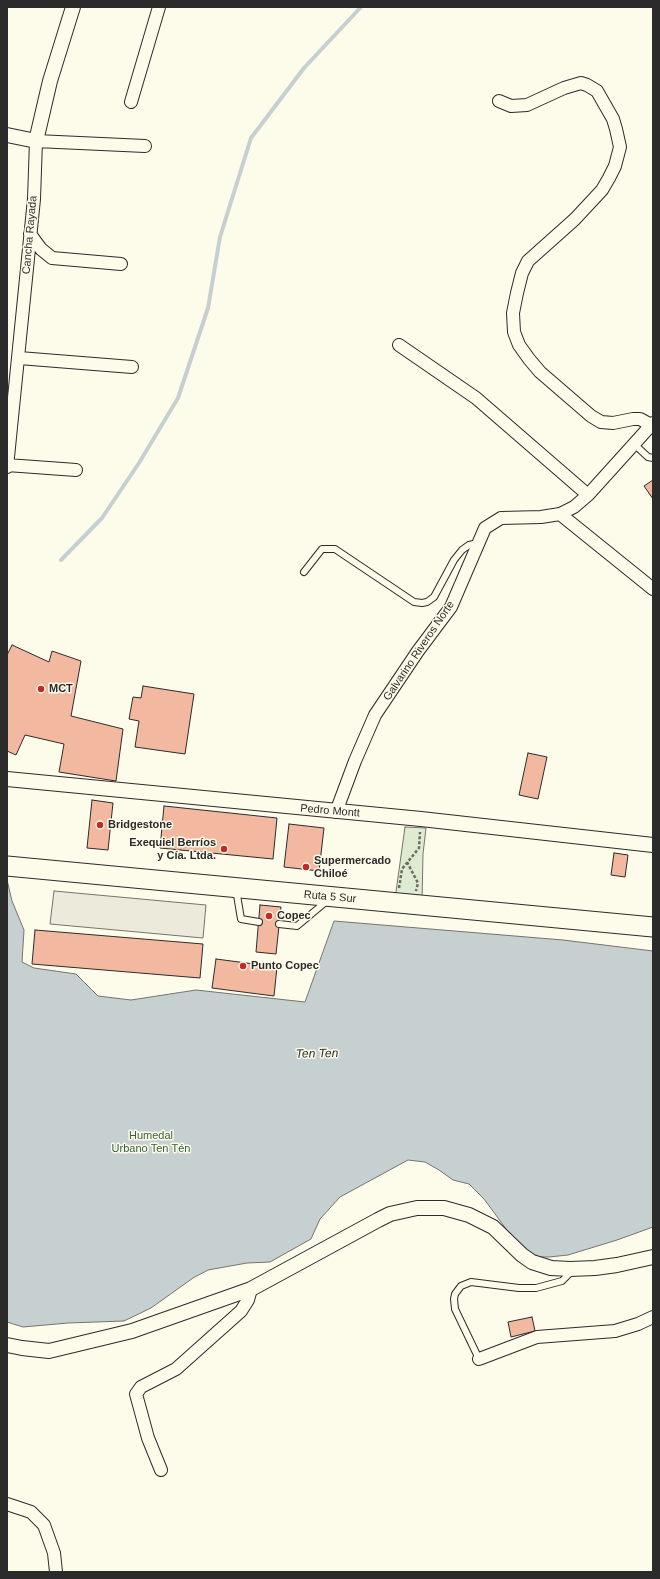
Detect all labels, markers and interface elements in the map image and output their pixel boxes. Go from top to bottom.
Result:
street label: Cancha Rayada [20,195,40,275]
street label: Galvarino Riveros Norte [381,599,457,703]
place label: MCT [49,682,73,696]
marker: MCT [36,684,46,694]
street label: Pedro Montt [300,802,360,820]
place label: Bridgestone [108,818,172,832]
marker: Bridgestone [95,820,105,830]
place label: Exequiel Berríos y Cía. Ltda. [129,836,216,862]
marker: Exequiel Berríos y Cía. Ltda. [219,844,229,854]
place label: Supermercado Chiloé [314,854,391,880]
marker: Supermercado Chiloé [301,862,311,872]
street label: Ruta 5 Sur [303,888,357,906]
place label: Copec [277,909,311,923]
marker: Copec [264,911,274,921]
place label: Punto Copec [251,959,319,973]
marker: Punto Copec [238,961,248,971]
water label: Ten Ten [296,1046,338,1062]
park label: Humedal Urbano Ten Tén [112,1129,190,1155]

